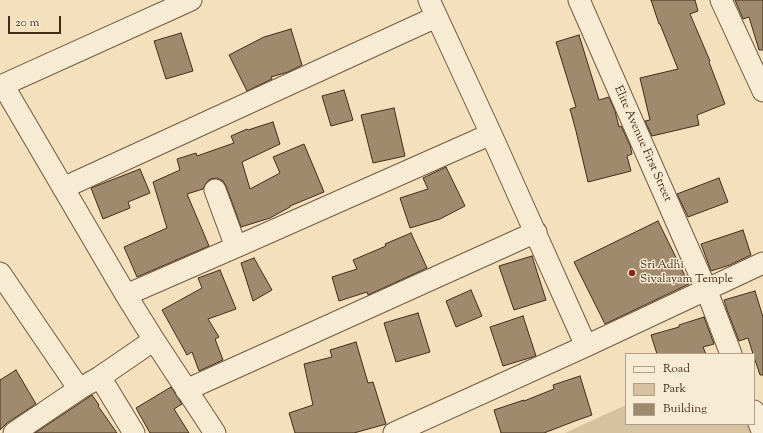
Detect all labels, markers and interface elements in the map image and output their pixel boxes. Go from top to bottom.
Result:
scale bar [10,8,63,34]
text: 20 m [15,14,39,32]
street label: Elite Avenue First Street [610,84,674,204]
place label: Sri Adhi Sivalayam Temple [640,259,733,287]
marker: Sri Adhi Sivalayam Temple [627,268,637,278]
legend [625,353,755,425]
text: Road [663,360,690,378]
text: Park [663,380,686,398]
text: Building [663,400,707,418]

